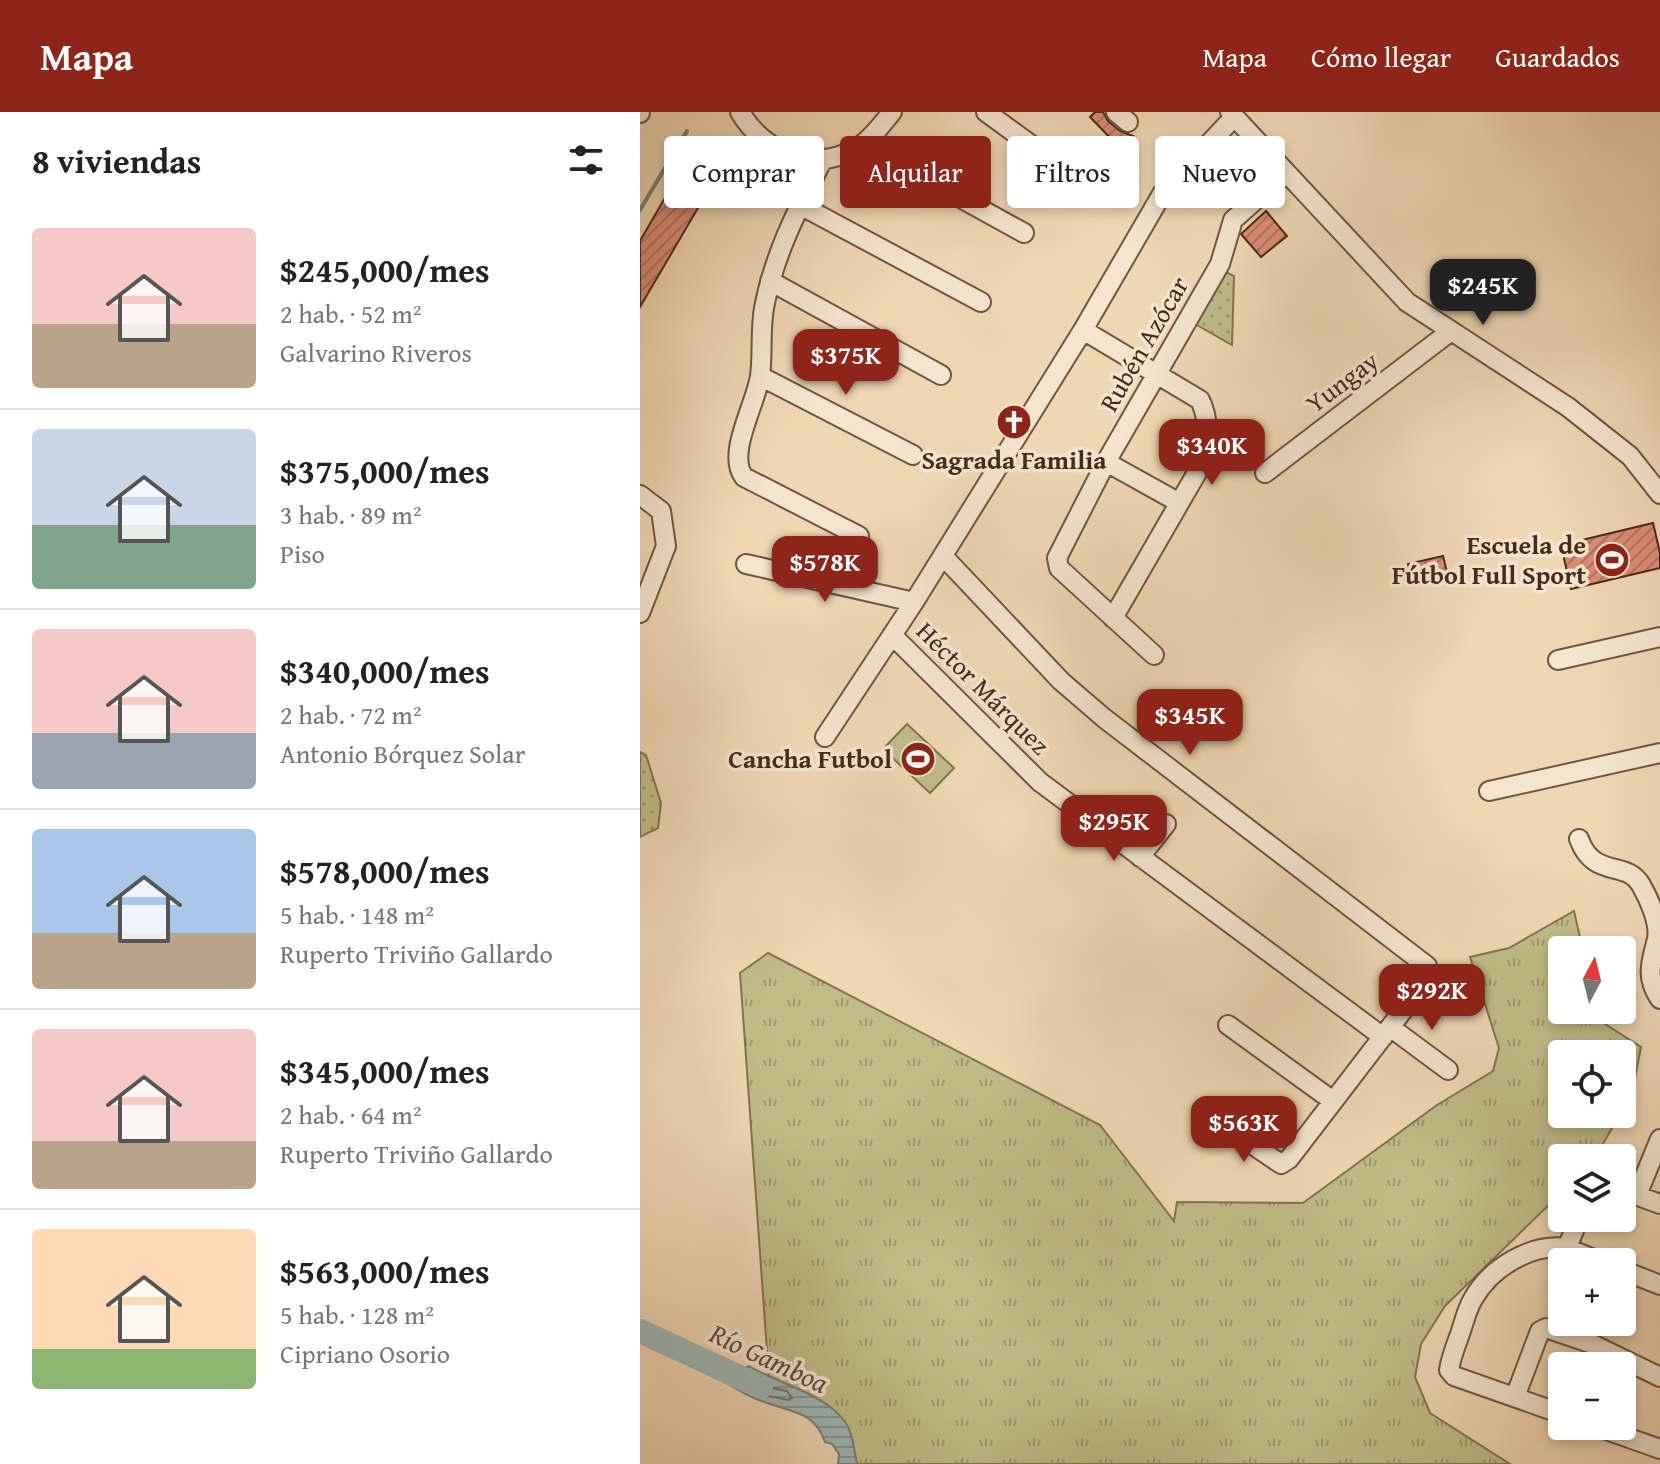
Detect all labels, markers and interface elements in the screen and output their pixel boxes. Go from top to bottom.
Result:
text: Mapa [40,28,133,84]
text: Mapa [1202,36,1267,77]
text: Cómo llegar [1311,36,1451,77]
text: Guardados [1495,36,1620,77]
text: 8 viviendas [32,136,201,185]
chip: Comprar [664,136,824,208]
chip: Alquilar [840,136,991,208]
chip: Filtros [1007,136,1139,208]
chip: Nuevo [1155,136,1285,208]
icon: filters [564,138,608,182]
text: $245,000/mes [280,245,490,294]
pin: $245K [1427,259,1539,327]
icon: home [96,260,192,356]
text: $245K [1448,265,1518,304]
street label: Rubén Azócar [1089,269,1198,418]
text: 2 hab. · 52 m² [280,294,421,333]
pin: $375K [790,329,902,397]
text: Galvarino Riveros [280,333,472,372]
text: $375K [811,335,881,374]
street label: Yungay [1297,341,1386,422]
church icon: Sagrada Familia [995,403,1033,441]
pin: $340K [1156,419,1268,487]
text: $340K [1177,425,1247,464]
place label: Sagrada Familia [921,440,1107,479]
text: $375,000/mes [280,446,490,495]
icon: home [96,461,192,557]
text: 3 hab. · 89 m² [280,495,421,534]
place label: Escuela de Fútbol Full Sport [1392,525,1586,594]
text: Piso [280,534,325,573]
pin: $578K [769,536,881,604]
sports icon: Escuela de Fútbol Full Sport [1593,541,1631,579]
text: $578K [790,542,860,581]
street label: Héctor Márquez [908,612,1059,763]
text: $340,000/mes [280,646,490,695]
icon: home [96,661,192,757]
pin: $345K [1134,689,1246,757]
text: 2 hab. · 72 m² [280,695,421,734]
text: $345K [1155,695,1225,734]
text: Antonio Bórquez Solar [280,734,525,773]
place label: Cancha Futbol [728,739,892,778]
sports icon: Cancha Futbol [899,740,937,778]
pin: $295K [1058,795,1170,863]
text: $295K [1079,801,1149,840]
text: $578,000/mes [280,846,490,895]
icon: home [96,861,192,957]
text: 5 hab. · 148 m² [280,895,434,934]
text: Ruperto Triviño Gallardo [280,934,553,973]
north arrow [1548,936,1636,1024]
map controls [1548,936,1636,1440]
pin: $292K [1376,964,1488,1032]
text: $292K [1397,970,1467,1009]
button: locate [1548,1040,1636,1128]
text: $345,000/mes [280,1046,490,1095]
icon: home [96,1061,192,1157]
text: 2 hab. · 64 m² [280,1095,421,1134]
pin: $563K [1188,1096,1300,1164]
text: $563K [1209,1102,1279,1141]
text: Ruperto Triviño Gallardo [280,1134,553,1173]
button: layers [1548,1144,1636,1232]
text: $563,000/mes [280,1246,490,1295]
button: + [1548,1248,1636,1336]
icon: home [96,1261,192,1357]
text: 5 hab. · 128 m² [280,1295,434,1334]
water label: Río Gamboa [702,1312,835,1403]
text: Cipriano Osorio [280,1334,450,1373]
button: − [1548,1352,1636,1440]

